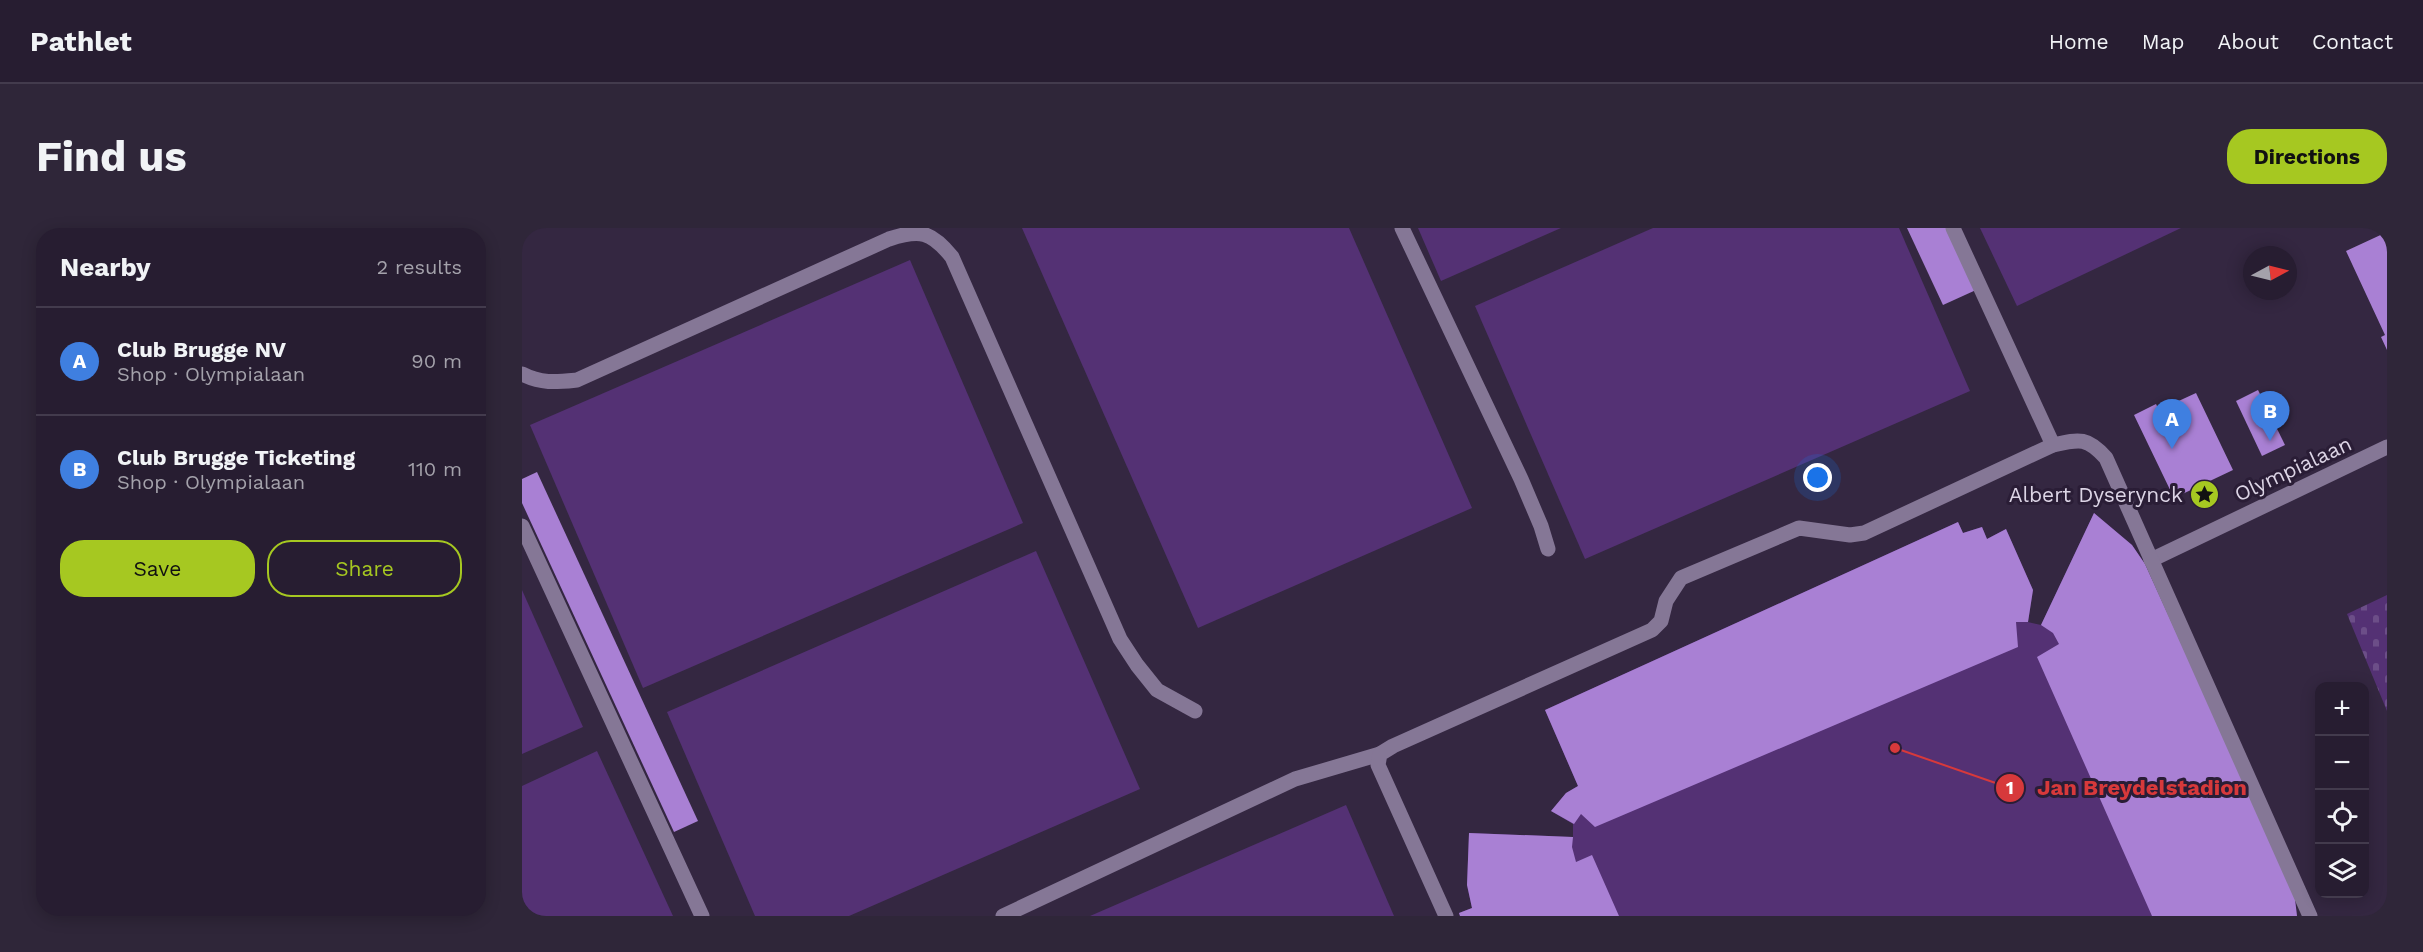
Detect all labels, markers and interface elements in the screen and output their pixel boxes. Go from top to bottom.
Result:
text: Pathlet [30,25,132,58]
text: Home [2049,29,2109,54]
text: Map [2142,29,2185,54]
text: About [2218,29,2279,54]
text: Contact [2312,29,2393,54]
button: Directions [2227,129,2387,184]
text: Find us [36,132,187,181]
north arrow [2243,246,2297,300]
text: Nearby [60,252,151,282]
text: 2 results [377,255,462,279]
text: Club Brugge NV [117,337,286,362]
text: A [73,349,86,373]
text: 90 m [411,349,462,373]
text: Shop · Olympialaan [117,362,305,386]
pin: B [2250,392,2290,441]
pin: A [2152,400,2192,449]
street label: Olympialaan [2230,431,2355,507]
text: Club Brugge Ticketing [117,445,355,470]
text: B [73,457,86,481]
text: 110 m [408,457,462,481]
your location [1803,463,1832,492]
text: Shop · Olympialaan [117,470,305,494]
place icon: Albert Dyserynck [2188,479,2220,511]
place label: Albert Dyserynck [2009,482,2183,507]
button: Save [60,540,255,597]
button: Share [267,540,462,597]
map controls [2315,682,2369,898]
button: + [2315,682,2369,736]
button: − [2315,736,2369,790]
callout: Jan Breydelstadion [1995,768,2259,808]
text: Jan Breydelstadion [2037,775,2247,800]
text: 1 [2006,777,2014,798]
button: locate [2315,790,2369,844]
button: layers [2315,844,2369,898]

